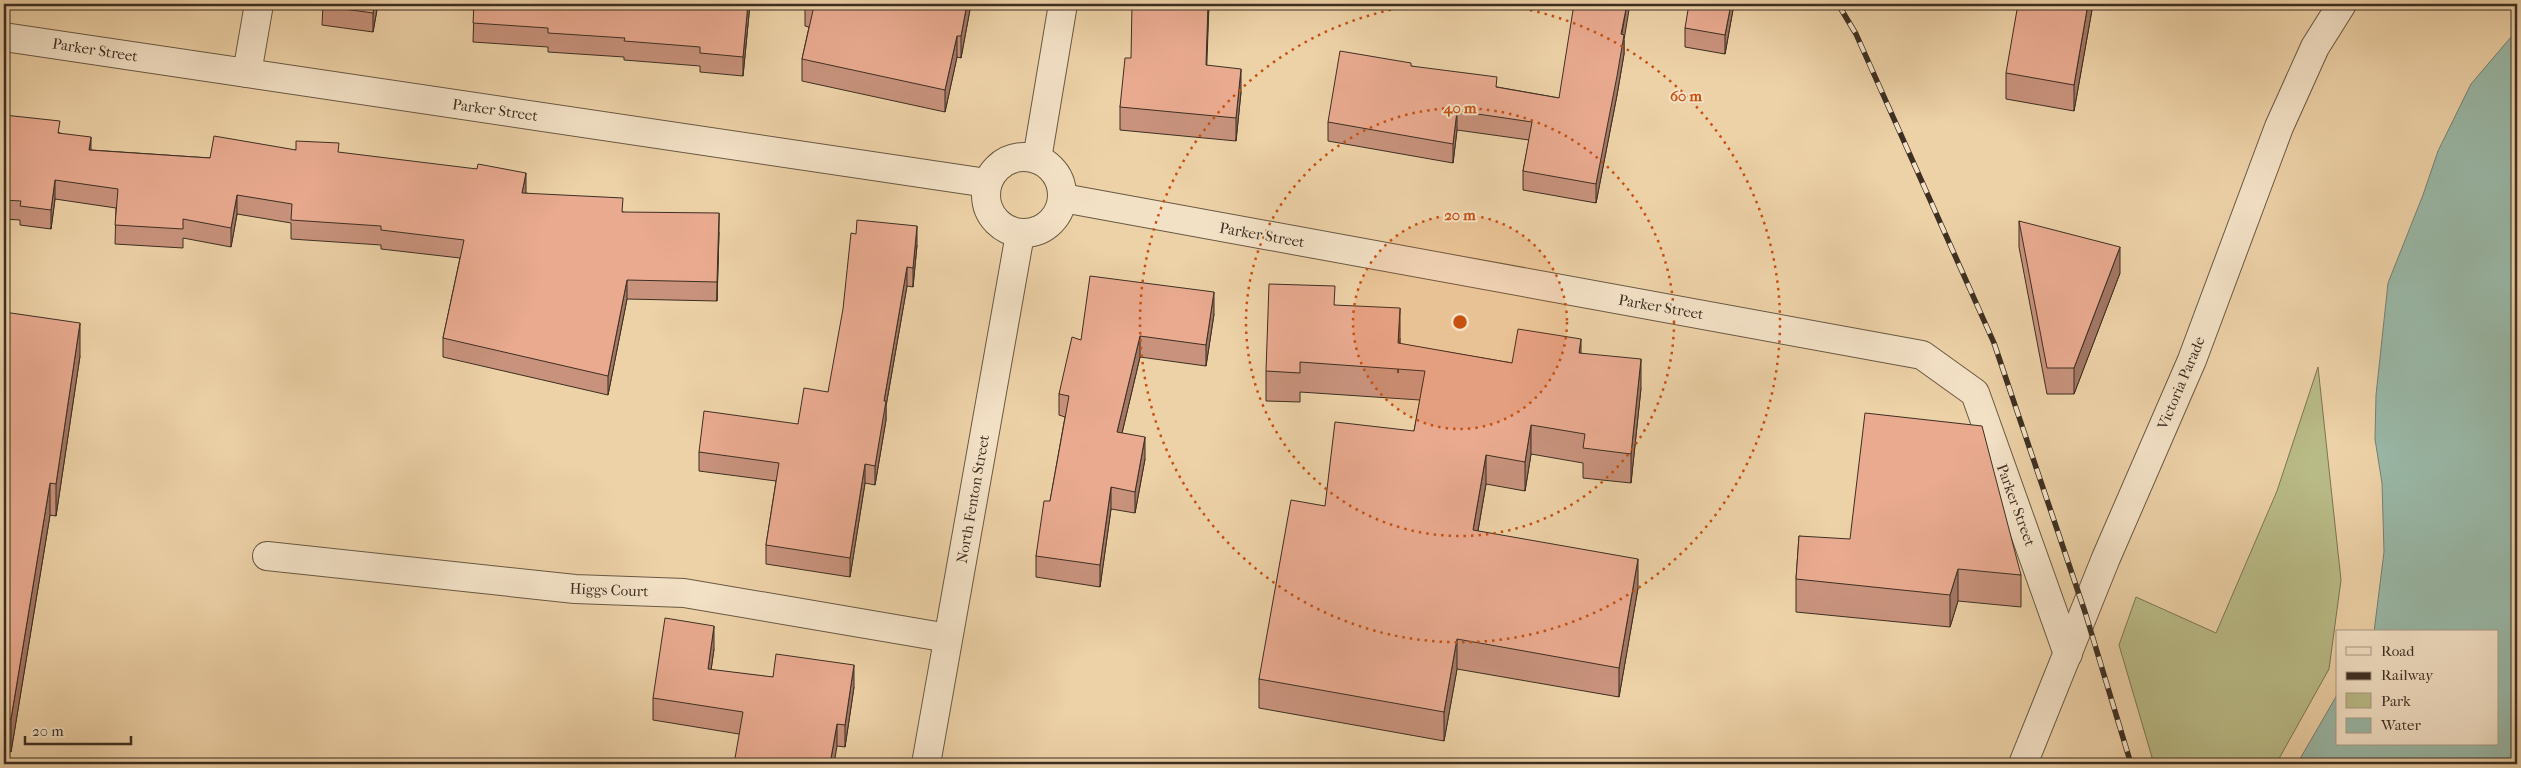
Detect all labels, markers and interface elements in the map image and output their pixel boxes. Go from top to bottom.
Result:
street label: Parker Street [51,34,140,66]
text: 60 m [1670,87,1703,105]
street label: Parker Street [451,95,540,125]
text: 40 m [1443,99,1477,117]
text: 20 m [1444,206,1476,224]
street label: Parker Street [1218,219,1307,251]
street label: Parker Street [1617,291,1706,323]
centre of rings [1451,313,1469,331]
street label: Victoria Parade [2153,333,2209,433]
street label: North Fenton Street [953,433,993,565]
street label: Parker Street [1993,461,2039,549]
street label: Higgs Court [569,580,649,600]
legend [2336,630,2498,746]
text: Road [2381,642,2415,660]
text: Railway [2381,666,2434,684]
text: Park [2381,692,2411,710]
scale bar [25,713,131,745]
text: Water [2380,716,2421,734]
text: 20 m [32,722,64,740]

